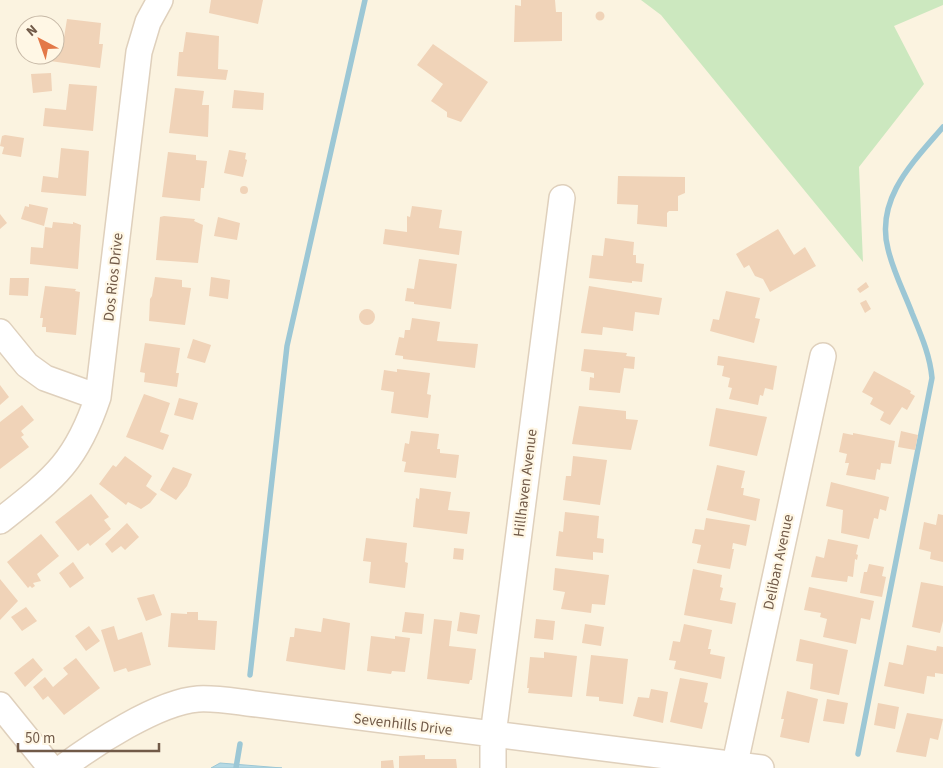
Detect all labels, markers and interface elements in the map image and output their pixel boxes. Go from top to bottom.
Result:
north arrow [15,15,65,65]
text: N [22,20,42,42]
street label: Dos Rios Drive [98,232,129,322]
street label: Hillhaven Avenue [508,428,543,538]
street label: Deliban Avenue [758,512,799,612]
street label: Sevenhills Drive [352,708,454,741]
scale bar [18,720,159,752]
text: 50 m [25,728,55,749]

